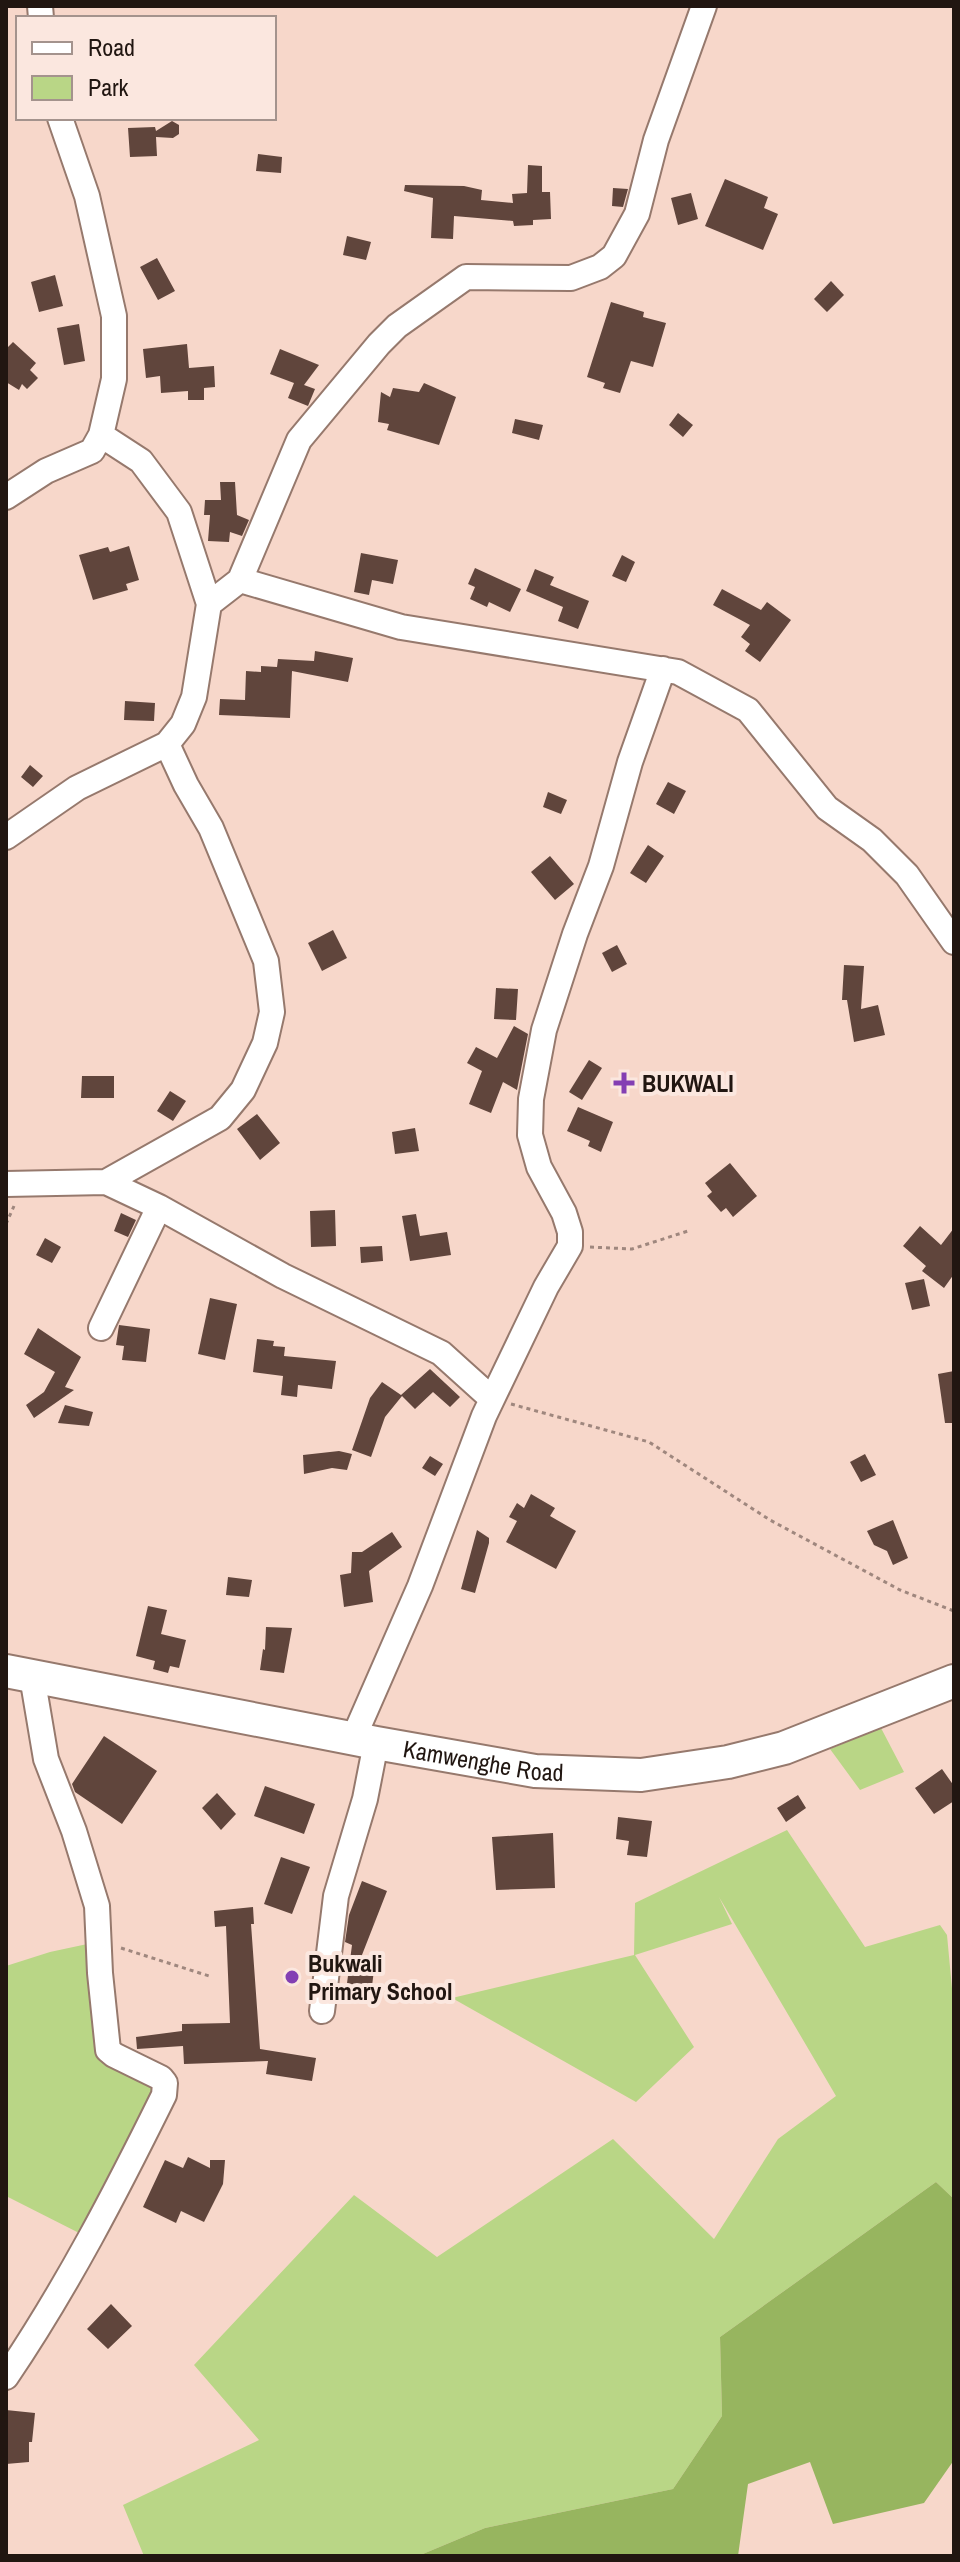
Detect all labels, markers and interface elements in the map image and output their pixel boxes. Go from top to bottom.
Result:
legend [16,16,276,120]
text: Road [88,31,135,63]
text: Park [88,71,129,103]
place label: BUKWALI [642,1067,734,1099]
marker: BUKWALI [613,1072,635,1094]
street label: Kamwenghe Road [401,1732,564,1788]
place label: Bukwali Primary School [308,1947,452,2007]
marker: Bukwali Primary School [283,1968,301,1986]

